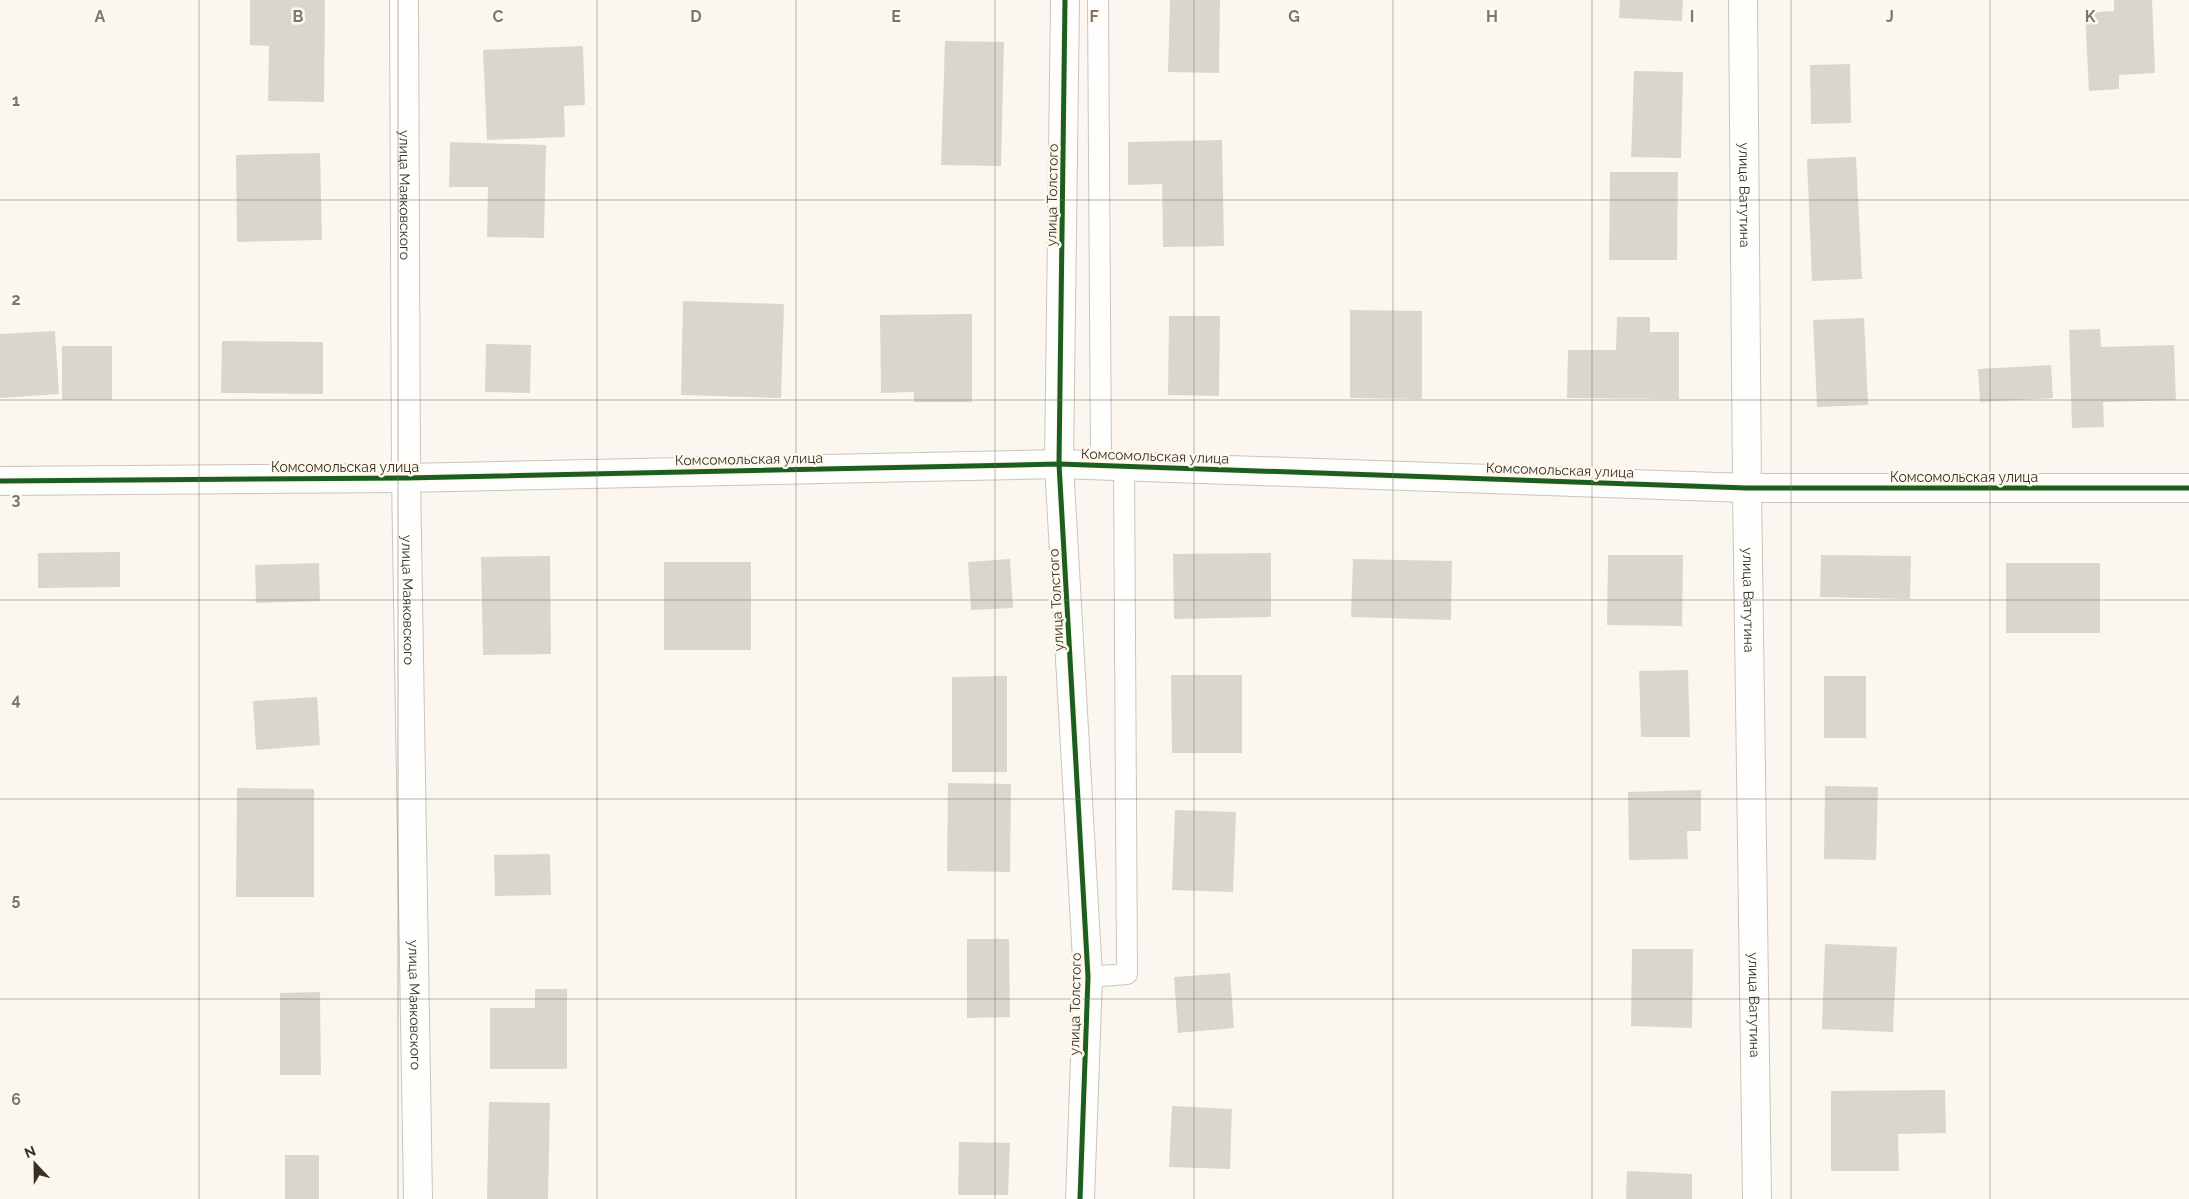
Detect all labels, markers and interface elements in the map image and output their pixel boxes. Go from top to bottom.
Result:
text: A [95,7,106,26]
text: B [293,7,304,26]
text: C [493,7,504,26]
text: D [690,7,702,26]
text: E [891,7,901,26]
text: F [1089,7,1099,26]
text: G [1288,7,1300,26]
text: H [1486,7,1498,26]
text: I [1690,7,1694,26]
text: J [1886,7,1894,26]
text: K [2085,7,2096,26]
text: 1 [12,91,20,110]
street label: улица Маяковского [397,130,413,260]
street label: улица Ватутина [1736,142,1753,248]
street label: улица Толстого [1043,144,1061,246]
text: 2 [11,290,21,309]
street label: Комсомольская улица [1081,445,1229,467]
street label: Комсомольская улица [675,450,823,468]
street label: Комсомольская улица [271,459,419,475]
street label: Комсомольская улица [1486,459,1634,481]
street label: Комсомольская улица [1890,469,2038,485]
text: 3 [12,490,21,509]
street label: улица Маяковского [399,535,417,665]
street label: улица Ватутина [1740,547,1757,653]
street label: улица Толстого [1045,548,1067,652]
text: 4 [11,690,21,709]
text: 5 [12,890,21,909]
street label: улица Маяковского [406,940,424,1070]
street label: улица Ватутина [1746,952,1763,1058]
street label: улица Толстого [1066,953,1084,1055]
text: 6 [11,1090,21,1109]
north arrow [10,1139,60,1189]
text: N [22,1143,38,1161]

